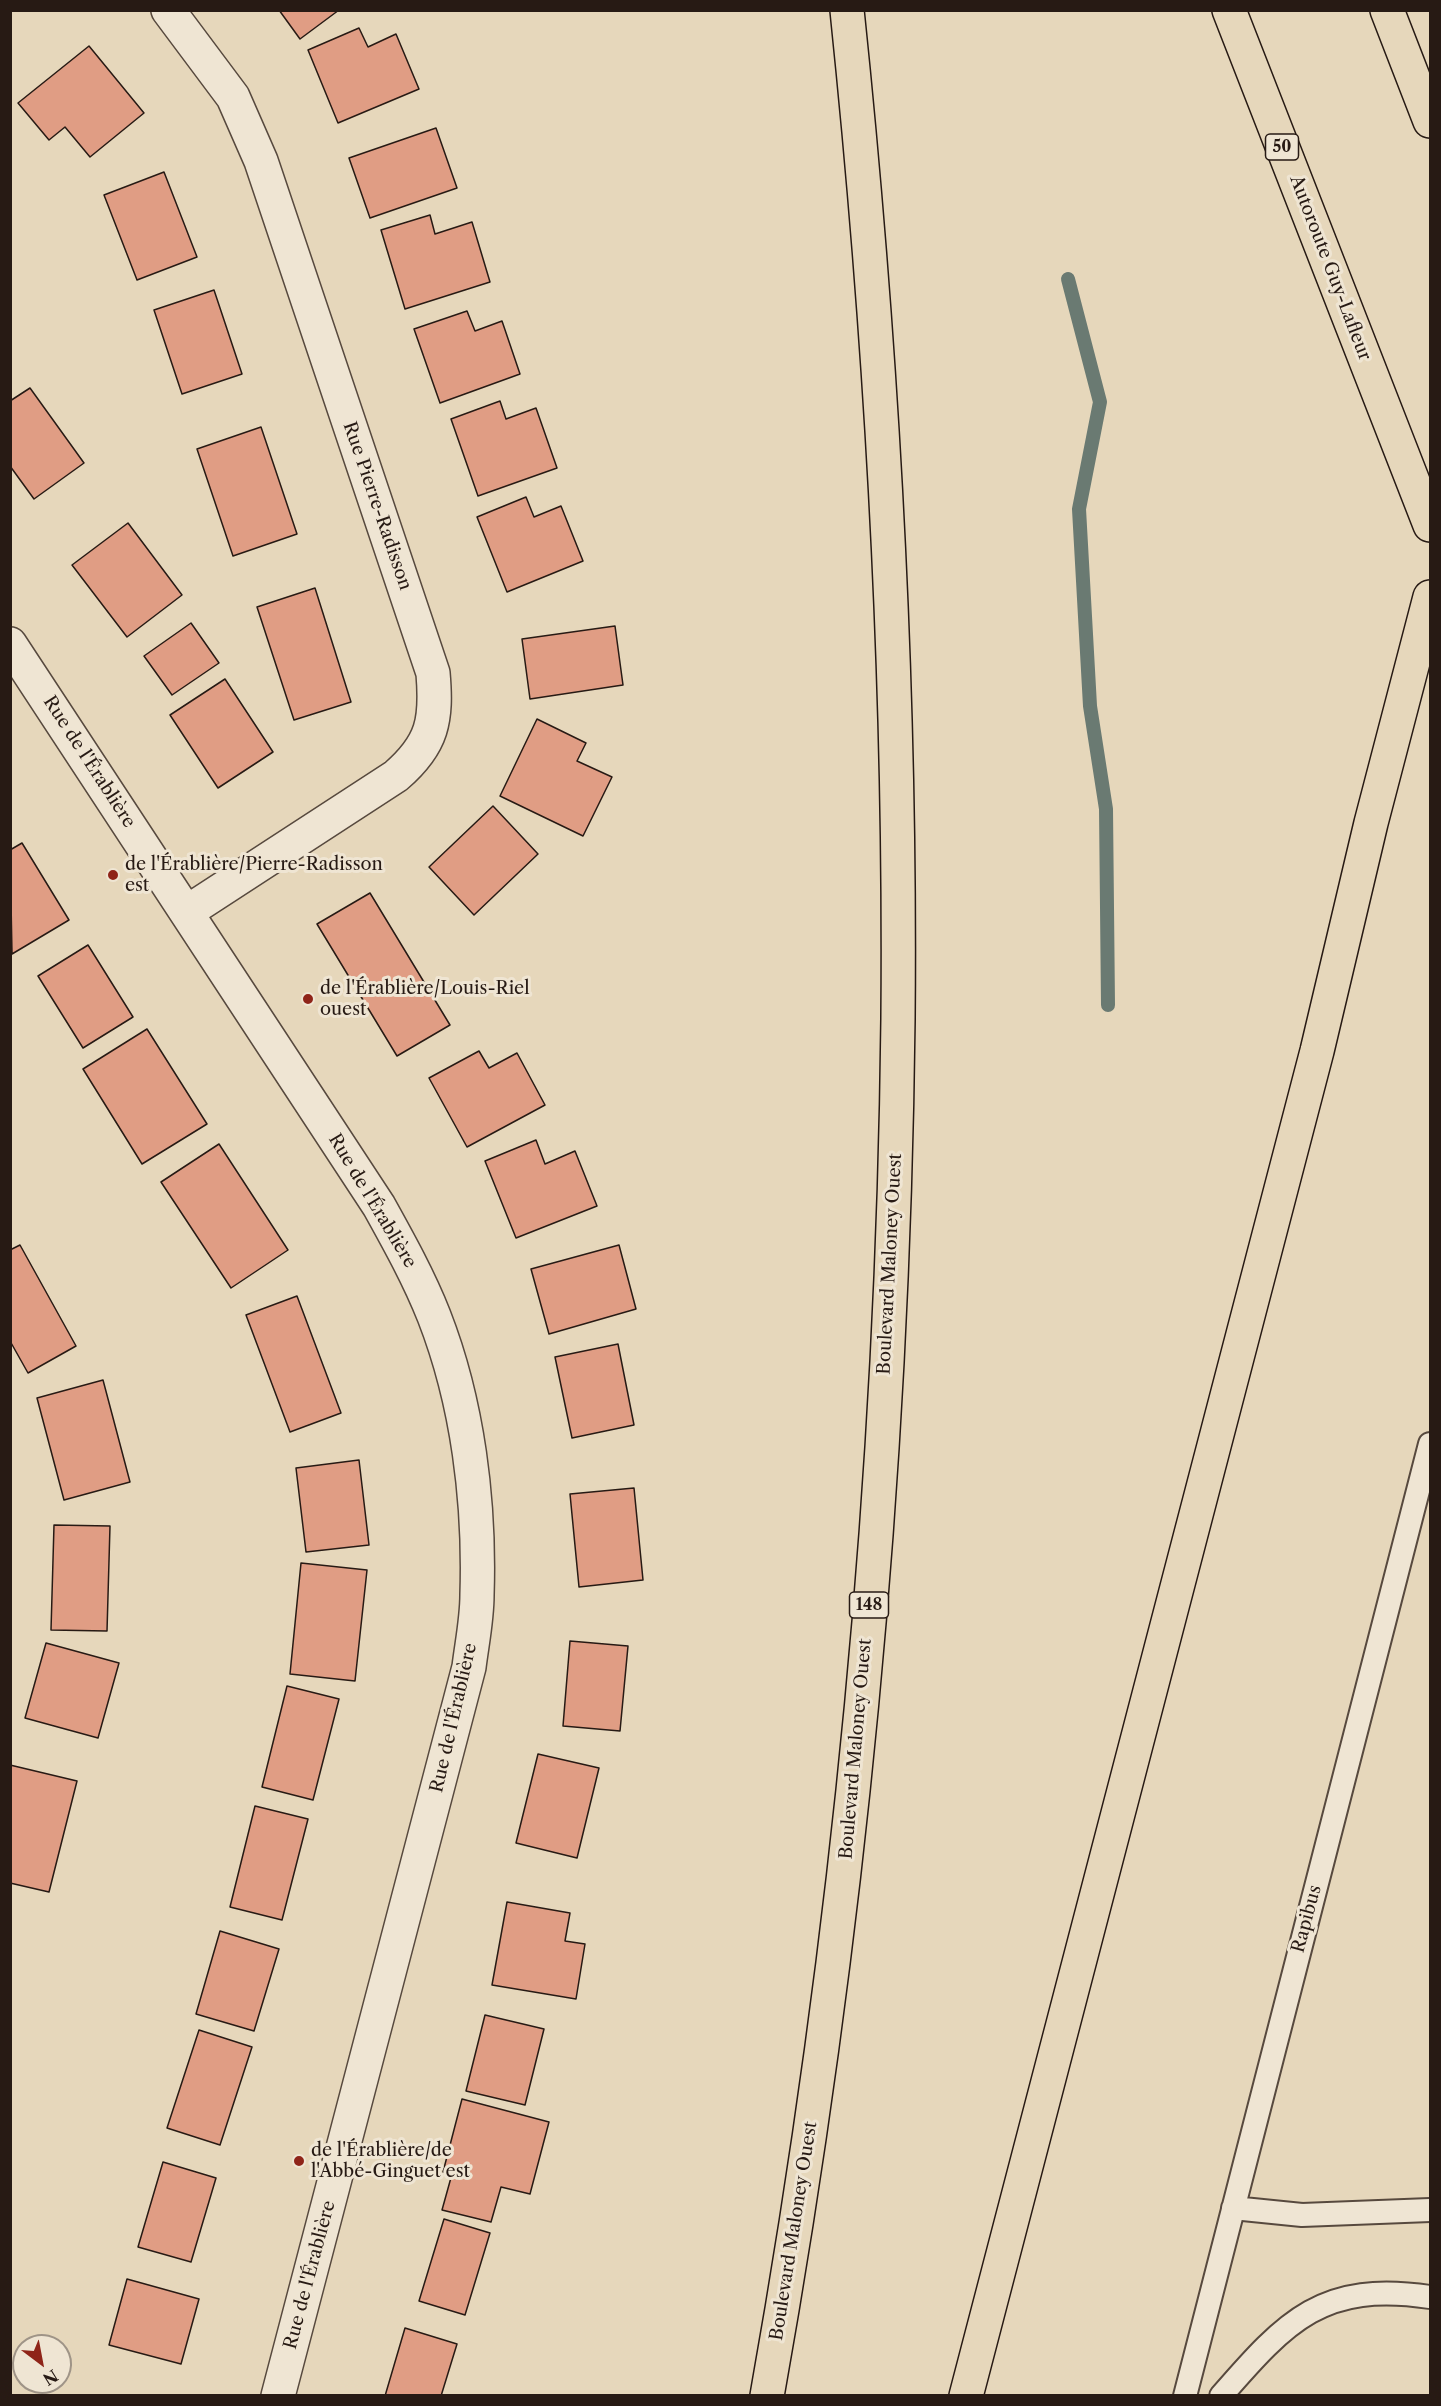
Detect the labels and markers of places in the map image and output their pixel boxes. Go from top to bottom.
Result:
place label: de l'Érablière/Pierre-Radisson est [125,854,383,896]
marker: de l'Érablière/Pierre-Radisson est [106,868,120,882]
place label: de l'Érablière/Louis-Riel ouest [320,978,530,1020]
marker: de l'Érablière/Louis-Riel ouest [301,992,315,1006]
place label: de l'Érablière/de l'Abbé-Ginguet est [311,2140,470,2182]
marker: de l'Érablière/de l'Abbé-Ginguet est [292,2154,306,2168]

